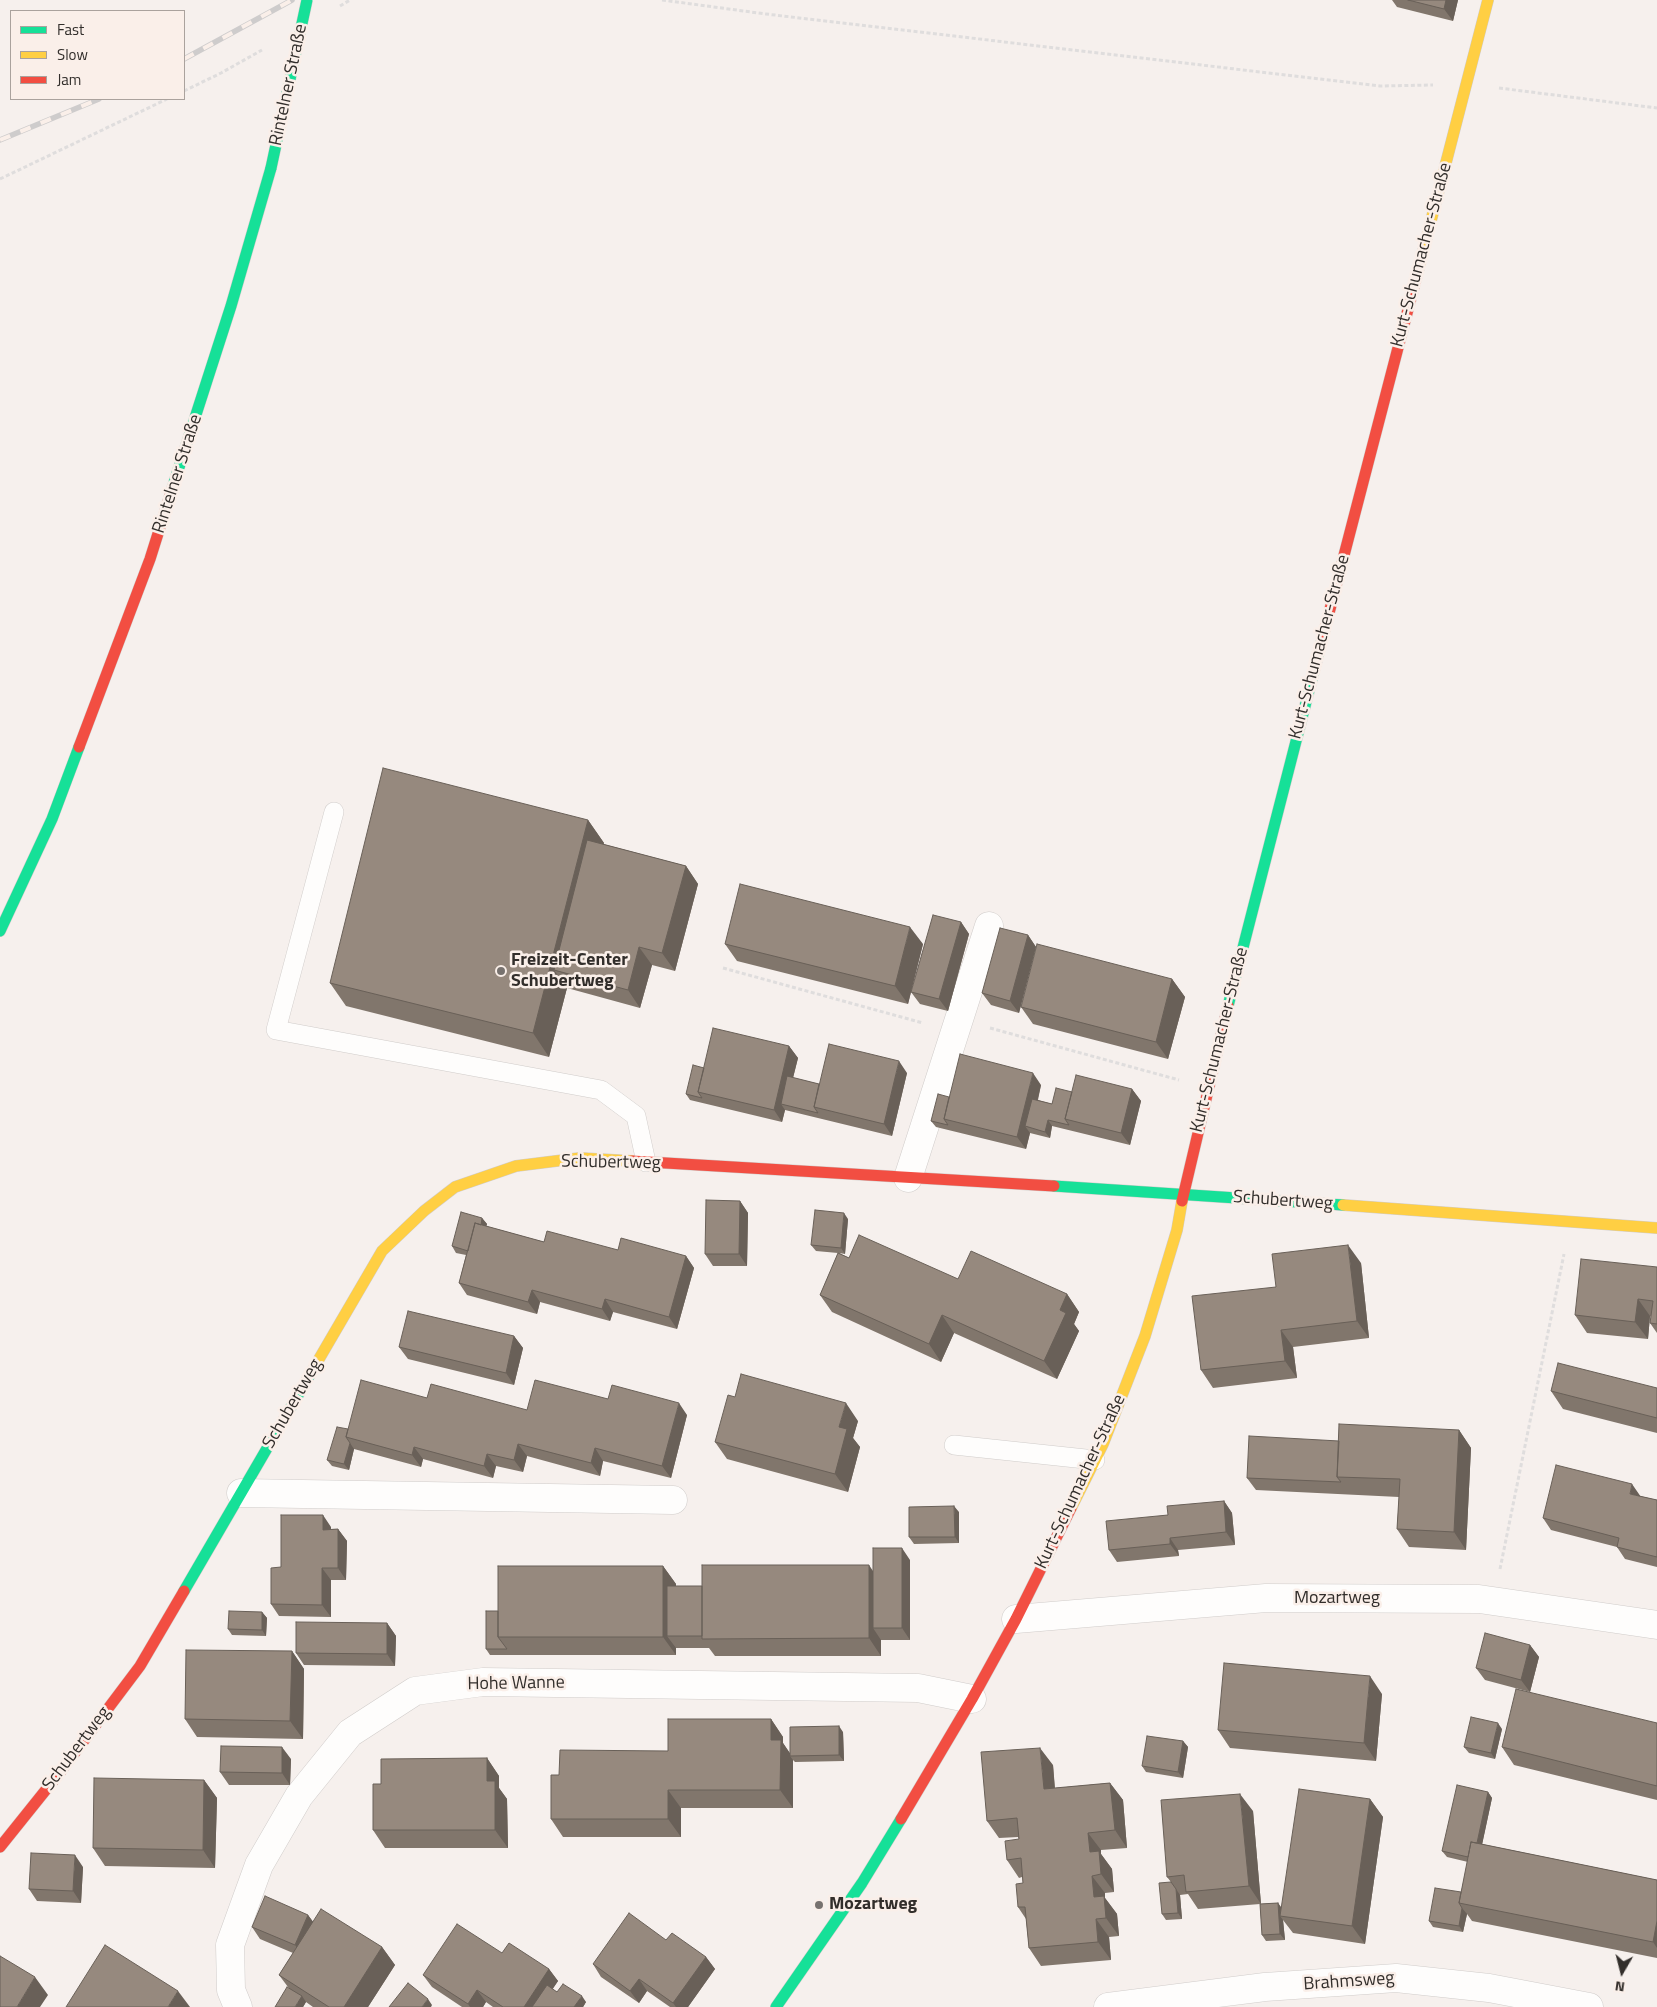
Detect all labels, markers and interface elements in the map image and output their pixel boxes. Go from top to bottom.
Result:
legend [10,10,185,100]
text: Fast [57,18,84,41]
street label: Rintelner Straße [266,22,312,148]
text: Slow [57,43,88,66]
text: Jam [57,68,81,91]
street label: Kurt-Schumacher-Straße [1387,160,1457,350]
street label: Rintelner Straße [149,412,207,536]
street label: Kurt-Schumacher-Straße [1285,552,1355,742]
street label: Kurt-Schumacher-Straße [1187,945,1253,1135]
place label: Freizeit-Center Schubertweg [511,950,628,992]
marker: Freizeit-Center Schubertweg [495,965,507,977]
street label: Schubertweg [561,1151,661,1175]
street label: Schubertweg [1232,1187,1334,1215]
street label: Schubertweg [259,1355,327,1453]
street label: Kurt-Schumacher-Straße [1031,1391,1131,1573]
street label: Mozartweg [1294,1588,1380,1610]
street label: Hohe Wanne [467,1672,565,1696]
street label: Schubertweg [38,1703,116,1795]
place label: Mozartweg [829,1894,917,1916]
marker: Mozartweg [813,1899,825,1911]
north arrow [1597,1947,1647,1997]
street label: Brahmsweg [1303,1968,1395,1996]
text: N [1614,1976,1626,1998]

